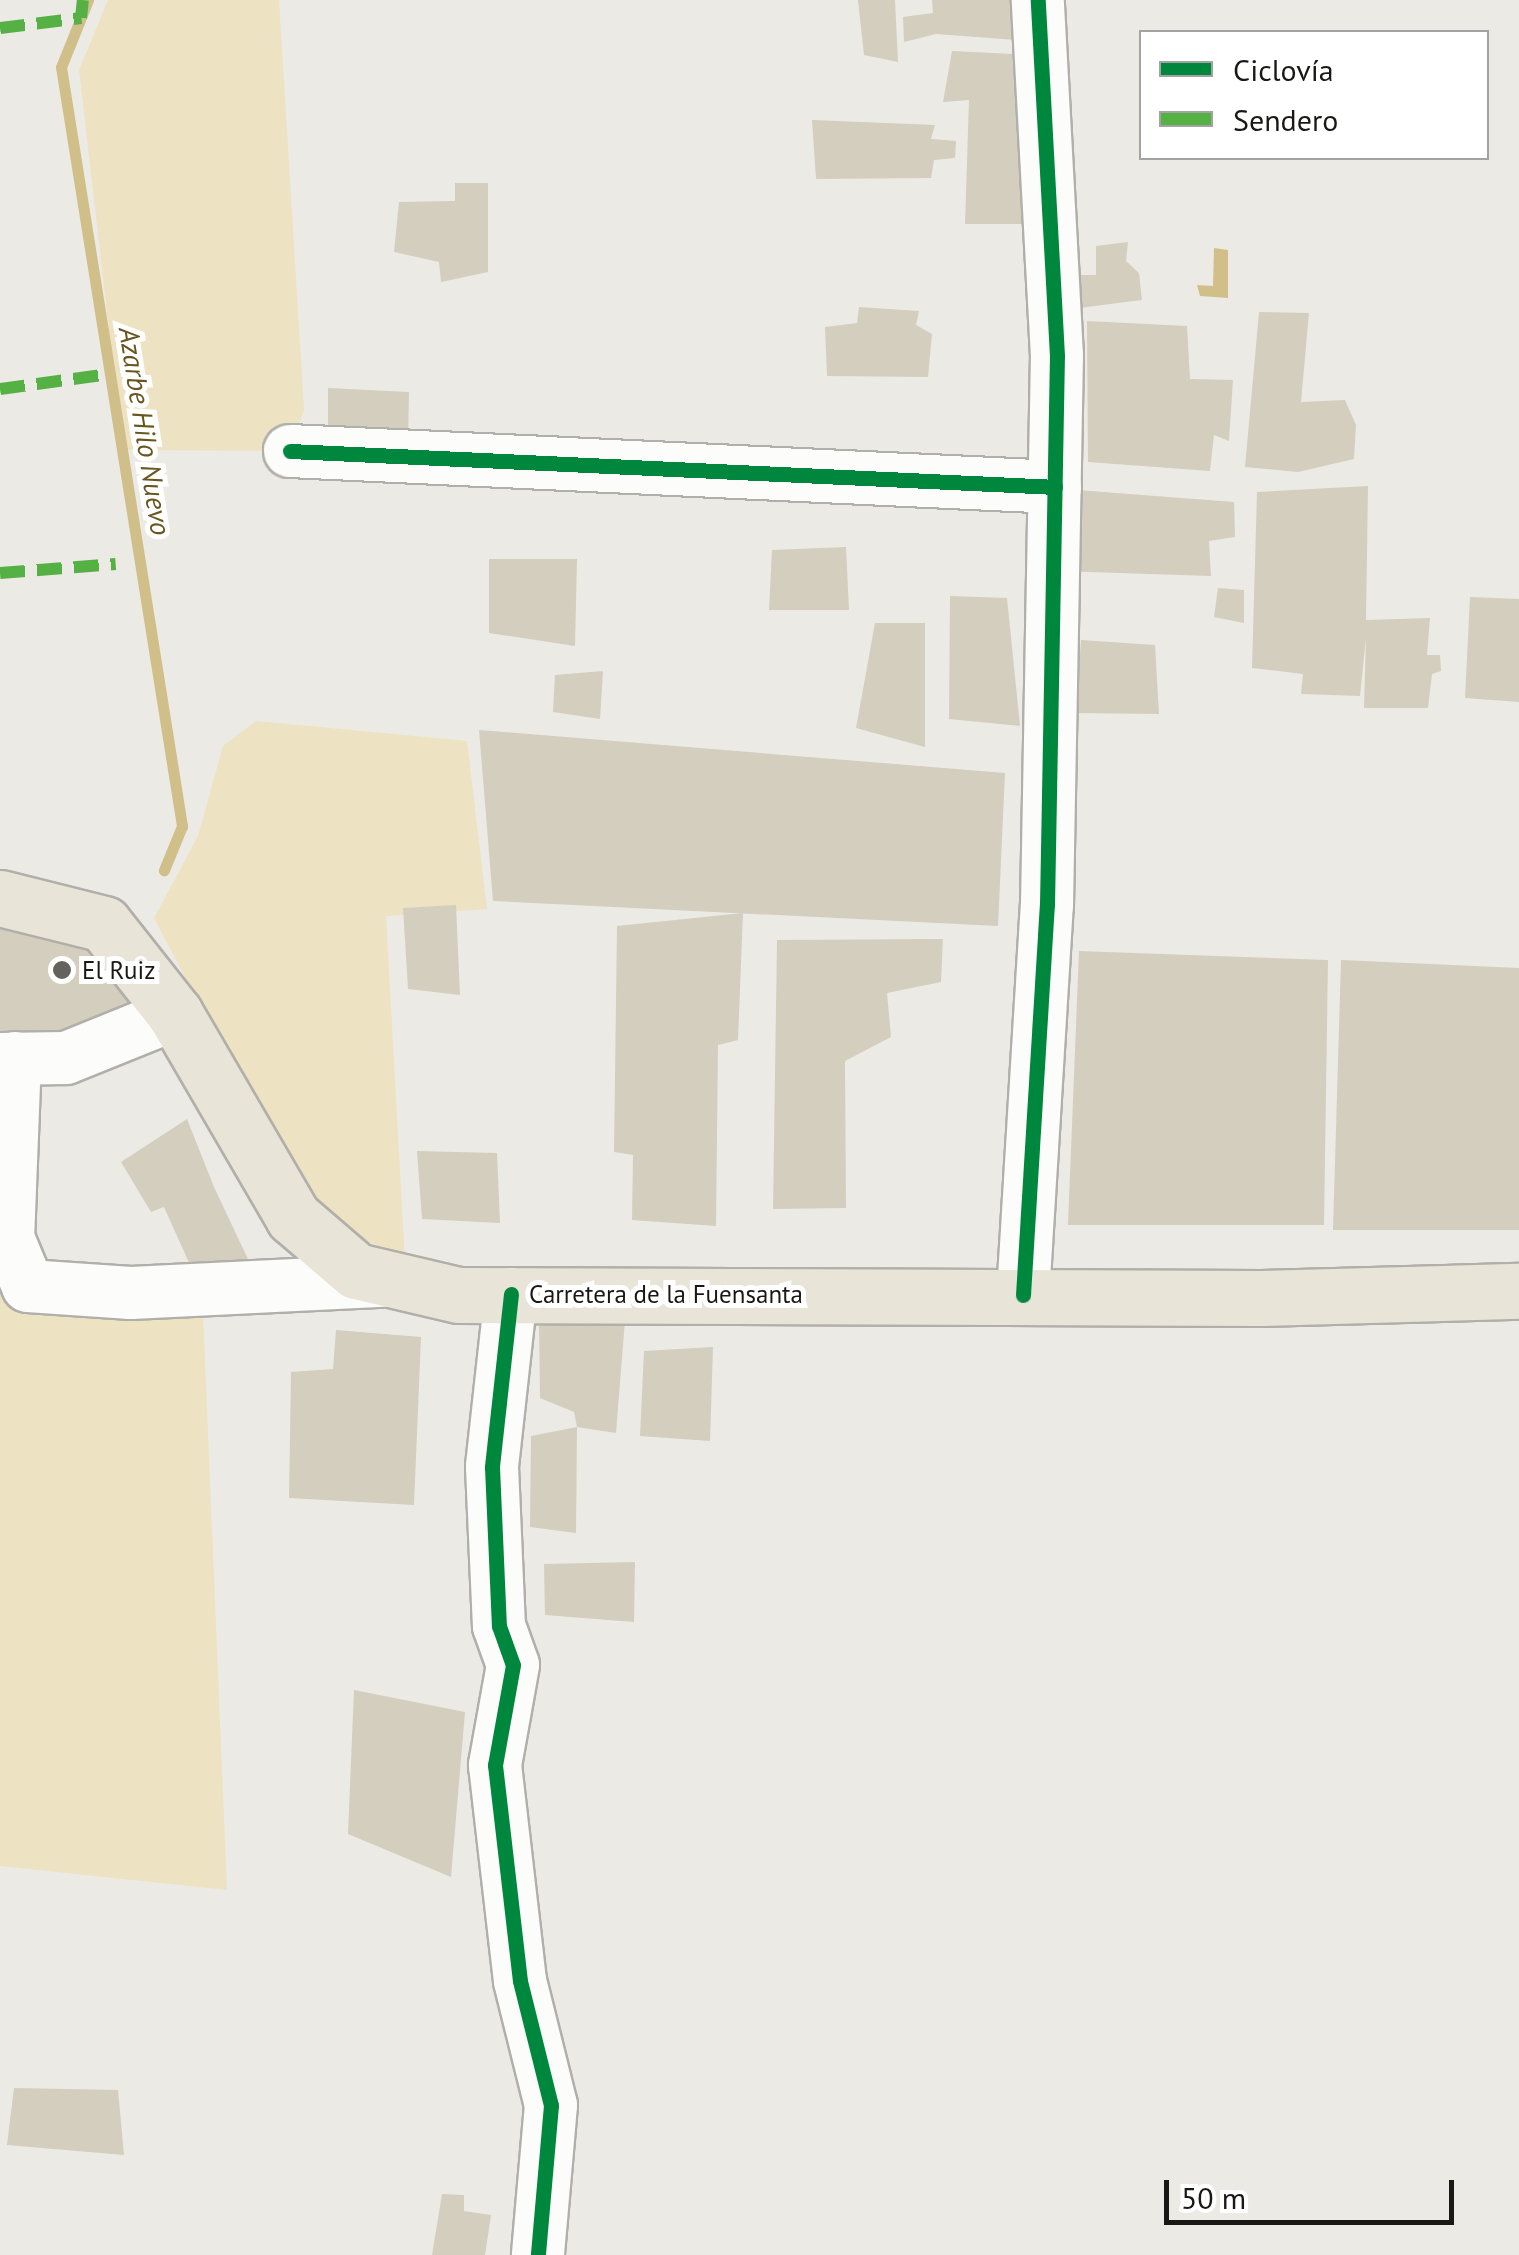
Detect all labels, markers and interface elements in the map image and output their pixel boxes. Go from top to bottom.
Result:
legend [1139,30,1489,160]
text: Ciclovía [1233,50,1334,89]
text: Sendero [1233,100,1338,139]
water label: Azarbe Hilo Nuevo [112,325,178,537]
place label: El Ruiz [82,955,155,985]
marker: El Ruiz [51,959,73,981]
street label: Carretera de la Fuensanta [529,1279,803,1309]
scale bar [1169,2160,1459,2222]
text: 50 m [1181,2178,1246,2217]

